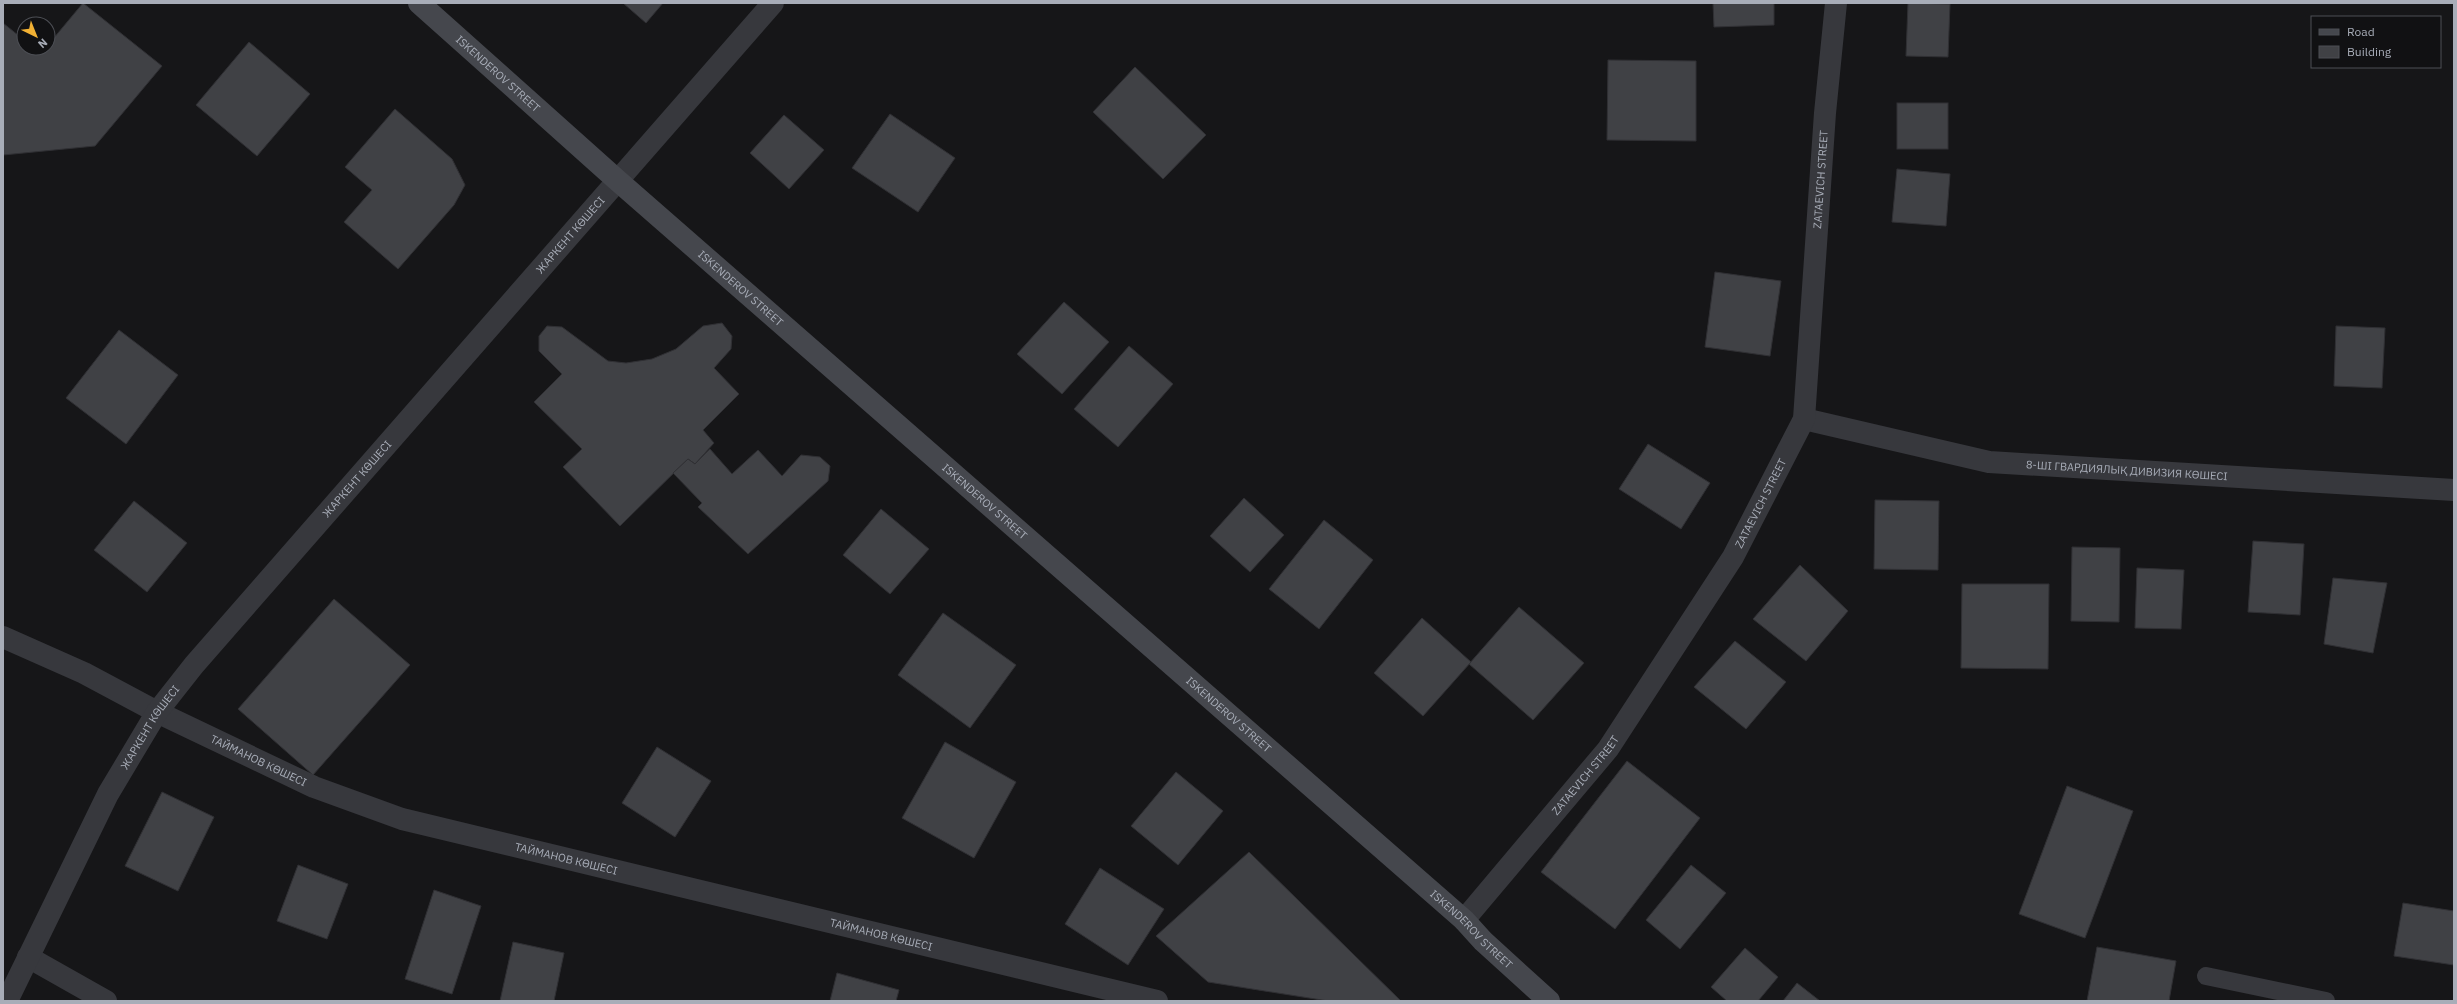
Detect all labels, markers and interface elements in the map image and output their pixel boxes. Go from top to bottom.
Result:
north arrow [16,16,56,56]
legend [2311,16,2441,68]
text: Road [2347,24,2375,39]
street label: ISKENDEROV STREET [453,32,544,115]
text: N [35,35,51,51]
text: Building [2347,44,2392,59]
street label: ZATAEVICH STREET [1810,129,1831,229]
street label: ЖАРКЕНТ КӨШЕСІ [533,193,608,276]
street label: ISKENDEROV STREET [695,247,787,330]
street label: ЖАРКЕНТ КӨШЕСІ [319,437,394,520]
street label: ZATAEVICH STREET [1732,456,1790,550]
street label: 8-ШІ ГВАРДИЯЛЫҚ ДИВИЗИЯ КӨШЕСІ [2026,457,2228,483]
street label: ISKENDEROV STREET [939,460,1031,543]
street label: ISKENDEROV STREET [1183,674,1275,756]
street label: ЖАРКЕНТ КӨШЕСІ [117,682,182,772]
street label: ТАЙМАНОВ КӨШЕСІ [208,732,309,789]
street label: ZATAEVICH STREET [1549,732,1622,818]
street label: ТАЙМАНОВ КӨШЕСІ [514,840,619,878]
street label: ISKENDEROV STREET [1427,887,1516,972]
street label: ТАЙМАНОВ КӨШЕСІ [829,915,934,954]

